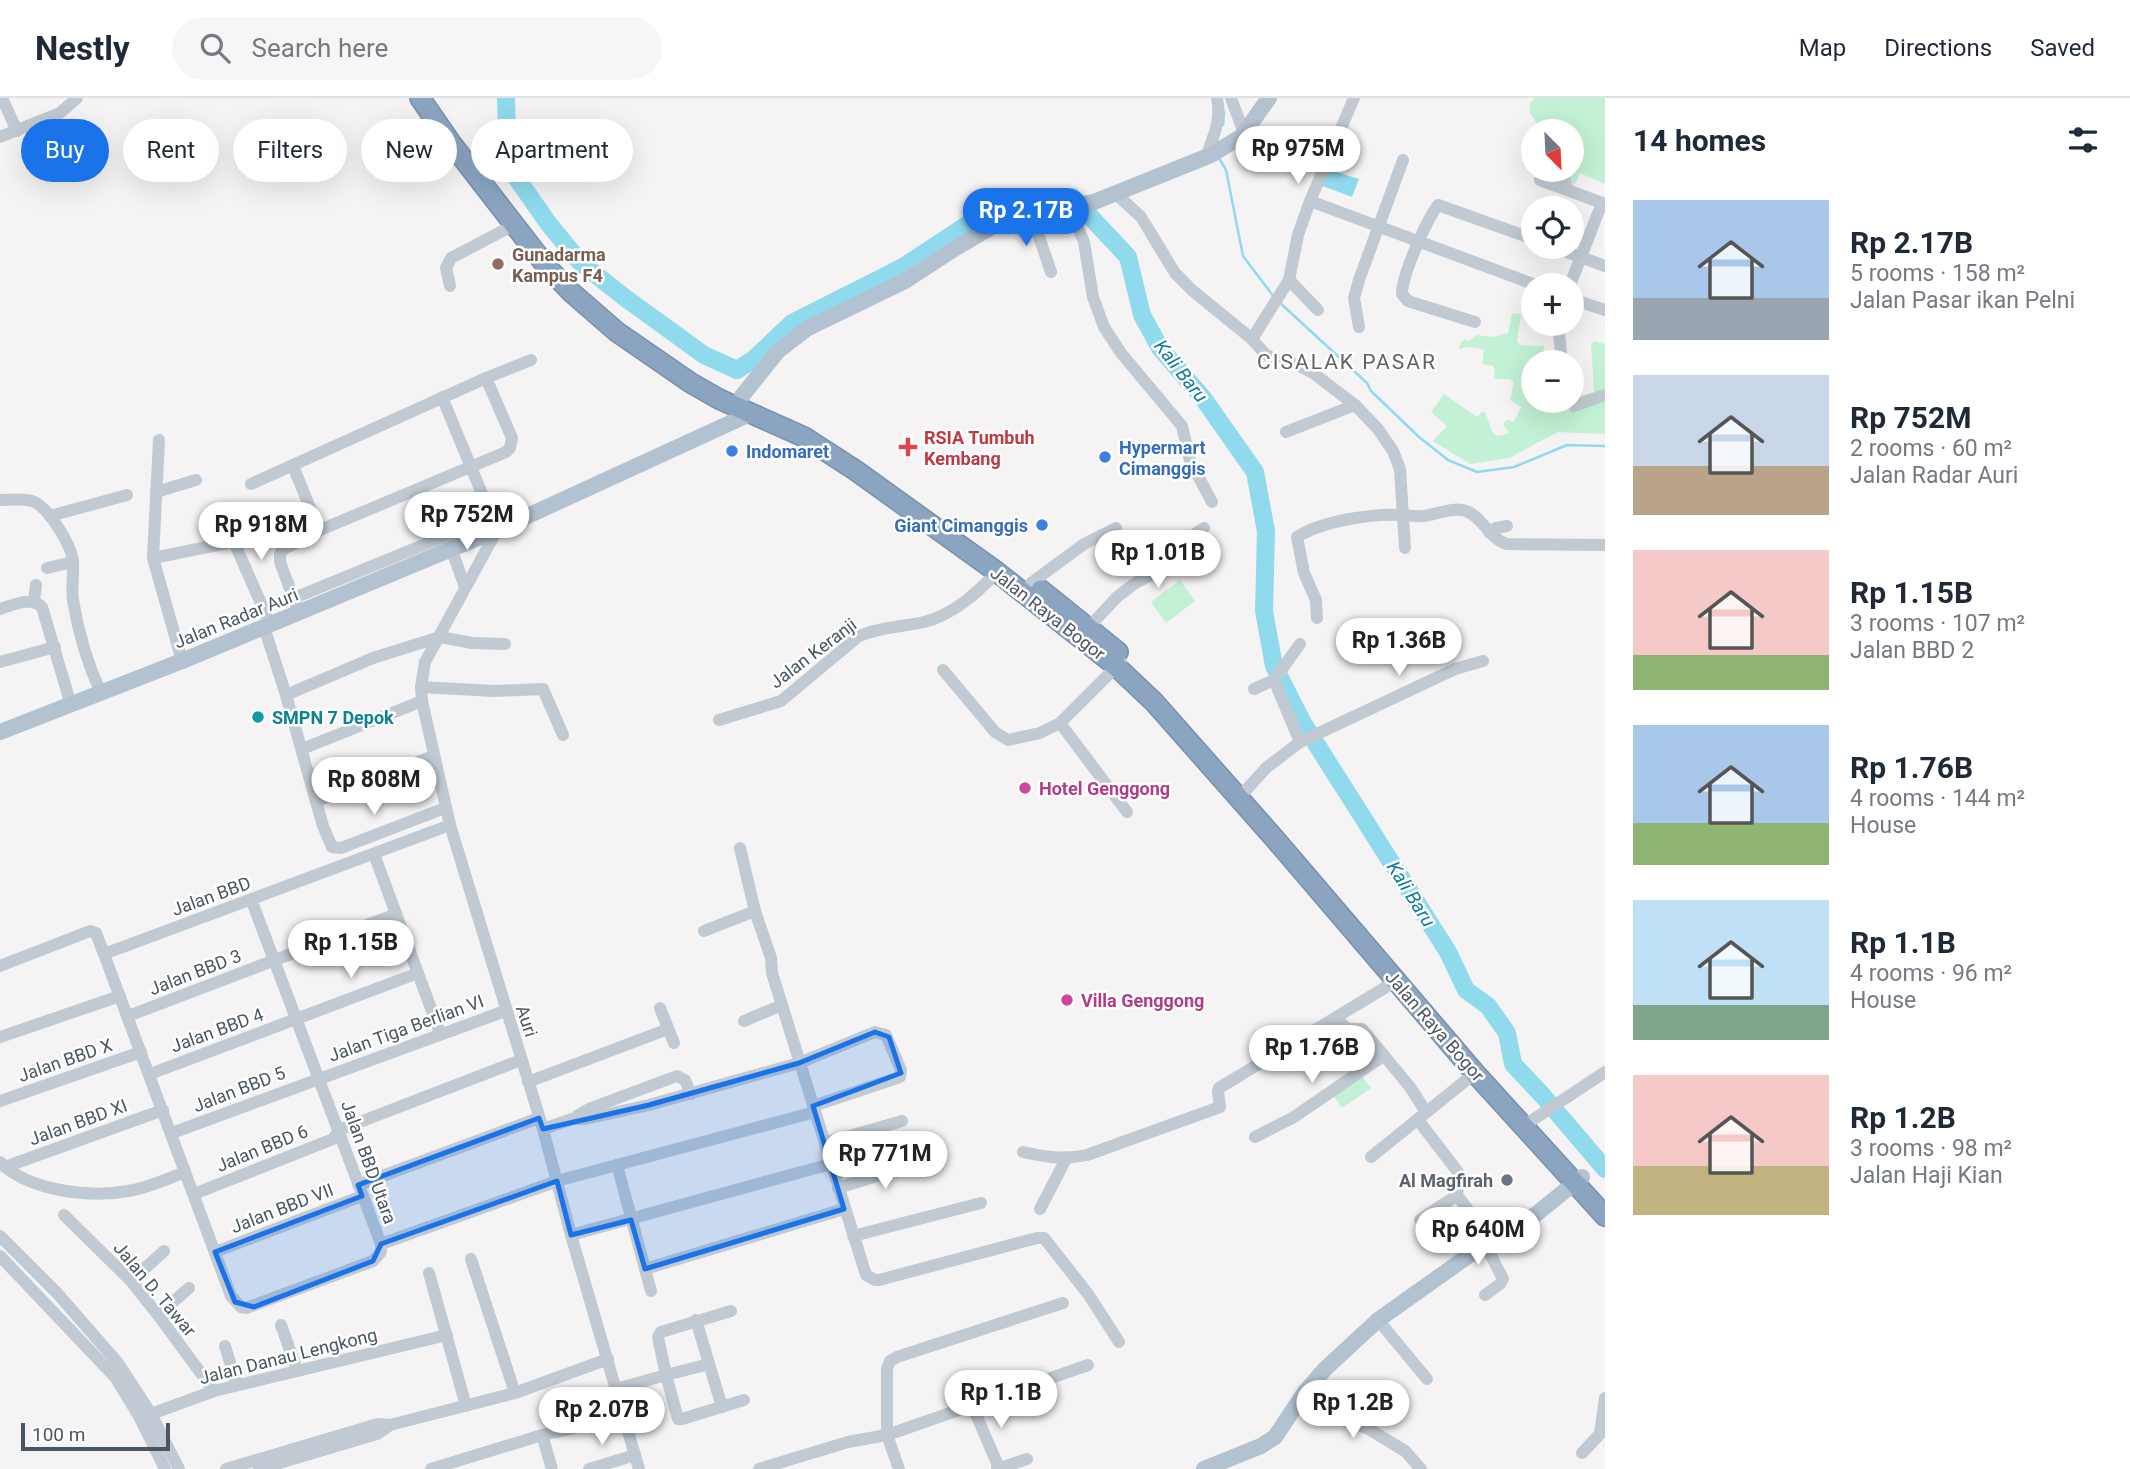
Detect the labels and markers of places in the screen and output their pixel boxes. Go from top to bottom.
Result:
pin: Rp 975M [1233,126,1363,186]
pin: Rp 2.17B [954,188,1098,248]
place label: Gunadarma Kampus F4 [512,244,606,286]
marker: Gunadarma Kampus F4 [490,256,506,272]
place label: RSIA Tumbuh Kembang [924,427,1035,469]
marker: RSIA Tumbuh Kembang [898,437,918,457]
place label: Hypermart Cimanggis [1119,437,1206,479]
place label: Indomaret [746,441,829,462]
marker: Indomaret [724,443,740,459]
marker: Hypermart Cimanggis [1097,449,1113,465]
pin: Rp 752M [402,492,532,552]
pin: Rp 918M [196,503,326,562]
place label: Giant Cimanggis [894,515,1028,536]
marker: Giant Cimanggis [1034,517,1050,533]
pin: Rp 1.01B [1086,531,1230,590]
pin: Rp 1.36B [1327,618,1471,678]
place label: SMPN 7 Depok [272,707,394,728]
marker: SMPN 7 Depok [250,709,266,725]
pin: Rp 808M [309,758,439,817]
place label: Hotel Genggong [1039,778,1170,799]
marker: Hotel Genggong [1017,780,1033,796]
pin: Rp 1.15B [279,920,423,980]
place label: Villa Genggong [1081,990,1204,1011]
marker: Villa Genggong [1059,992,1075,1008]
pin: Rp 1.76B [1240,1026,1384,1085]
pin: Rp 771M [820,1132,950,1191]
place label: Al Magfirah [1399,1170,1493,1191]
marker: Al Magfirah [1499,1172,1515,1188]
pin: Rp 640M [1413,1208,1543,1267]
pin: Rp 1.1B [936,1370,1066,1430]
pin: Rp 1.2B [1288,1380,1418,1440]
pin: Rp 2.07B [530,1388,674,1447]

